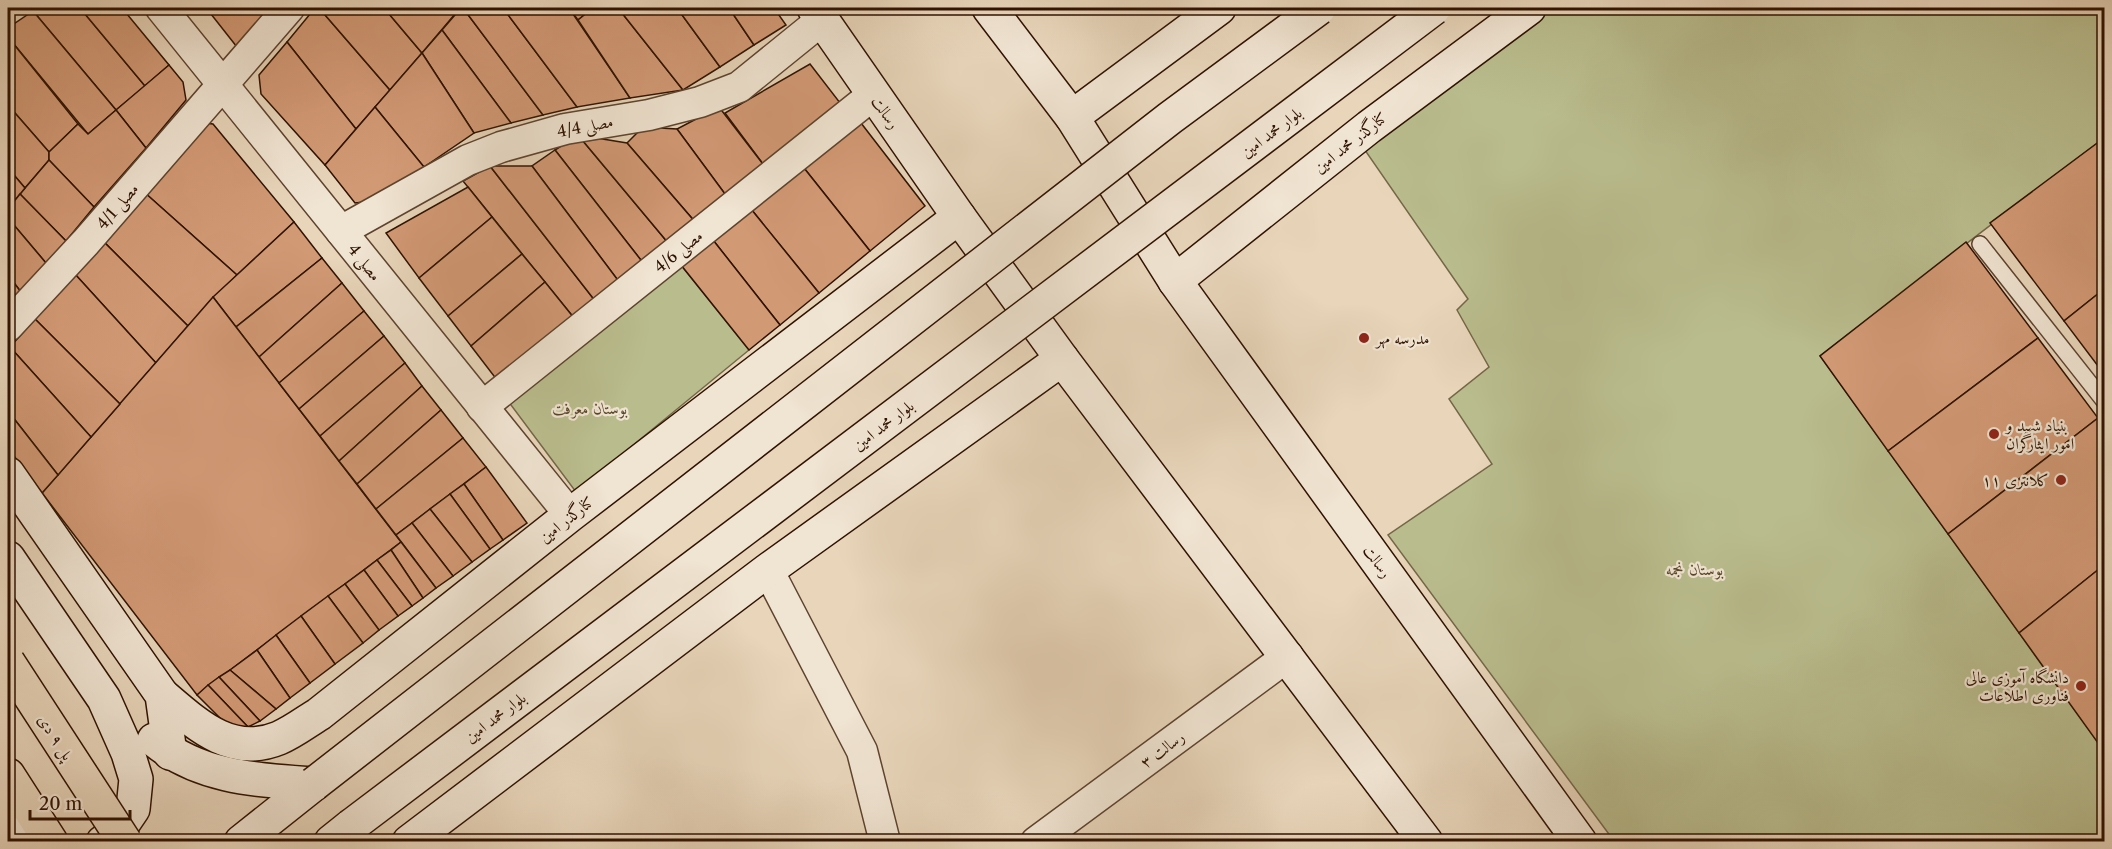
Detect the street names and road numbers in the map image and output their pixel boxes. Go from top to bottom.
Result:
street label: رسالت [867,91,905,133]
street label: بلوار محمد امین [1236,102,1306,162]
street label: کنارگذر محمد امین [1309,106,1391,177]
street label: مصلی 4/4 [555,111,615,143]
street label: مصلی 4/1 [92,179,144,234]
street label: مصلی 4/6 [650,225,708,278]
street label: مصلی 4 [342,239,386,286]
street label: بلوار محمد امین [848,395,918,455]
street label: کنارگذر امین [534,491,597,547]
street label: رسالت [1359,541,1397,581]
street label: بلوار محمد امین [460,687,530,747]
street label: پل ۹ دی [32,710,79,766]
street label: رسالت ۳ [1136,726,1188,772]

